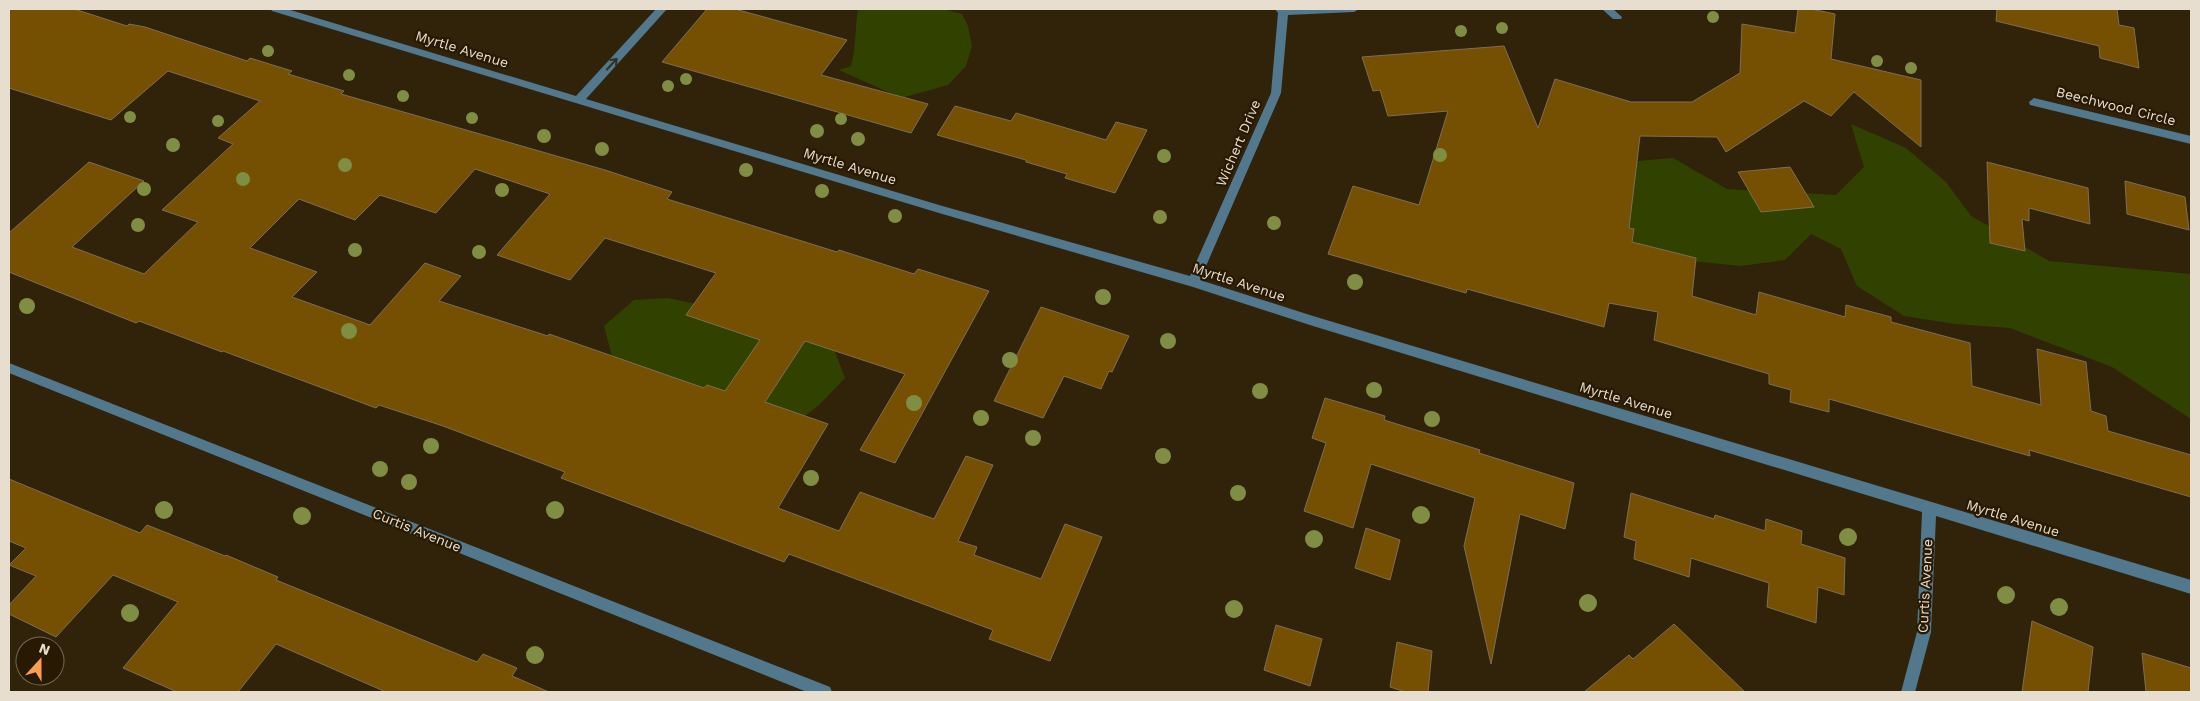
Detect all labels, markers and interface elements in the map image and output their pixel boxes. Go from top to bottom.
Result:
street label: Myrtle Avenue [414,27,510,71]
one-way arrow [606,58,618,70]
street label: Beechwood Circle [2055,83,2177,129]
street label: Wichert Drive [1213,97,1263,189]
street label: Myrtle Avenue [802,144,898,188]
street label: Myrtle Avenue [1191,259,1287,305]
street label: Myrtle Avenue [1578,378,1674,422]
street label: Myrtle Avenue [1965,496,2061,540]
street label: Curtis Avenue [370,505,464,555]
street label: Curtis Avenue [1915,539,1935,633]
north arrow [15,636,65,686]
text: N [37,640,52,658]

